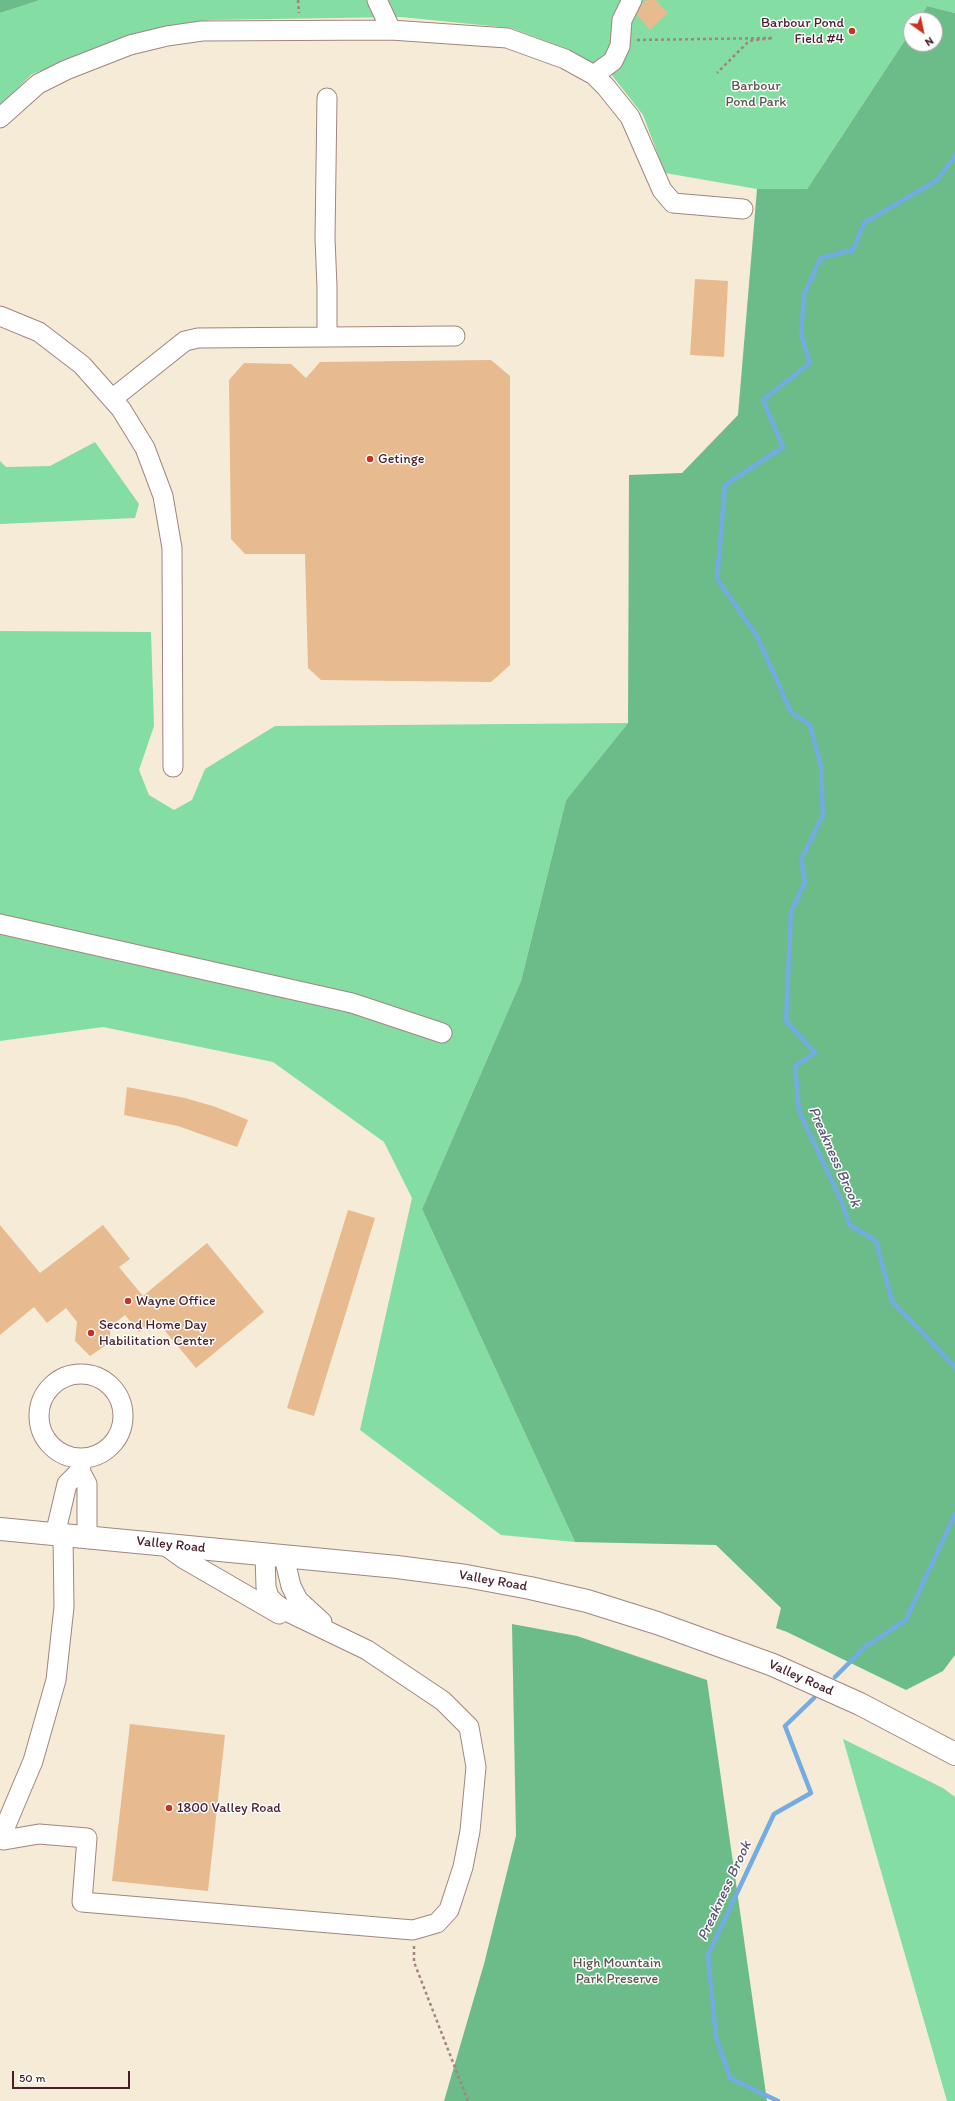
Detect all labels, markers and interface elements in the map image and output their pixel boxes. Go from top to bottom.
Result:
north arrow [903,12,943,52]
place label: Barbour Pond Field #4 [761,15,844,48]
marker: Barbour Pond Field #4 [847,26,857,36]
text: N [923,34,936,49]
park label: Barbour Pond Park [726,78,786,110]
place label: Getinge [378,451,425,467]
marker: Getinge [365,454,375,464]
water label: Preakness Brook [804,1104,864,1210]
place label: Wayne Office [136,1293,216,1309]
marker: Wayne Office [123,1296,133,1306]
place label: Second Home Day Habilitation Center [99,1317,214,1350]
marker: Second Home Day Habilitation Center [86,1328,96,1338]
street label: Valley Road [136,1533,206,1557]
street label: Valley Road [457,1567,529,1595]
street label: Valley Road [766,1656,836,1700]
place label: 1800 Valley Road [177,1800,281,1816]
marker: 1800 Valley Road [164,1803,174,1813]
water label: Preakness Brook [694,1838,756,1944]
park label: High Mountain Park Preserve [573,1955,661,1988]
scale bar [14,2063,132,2089]
text: 50 m [19,2071,45,2085]

